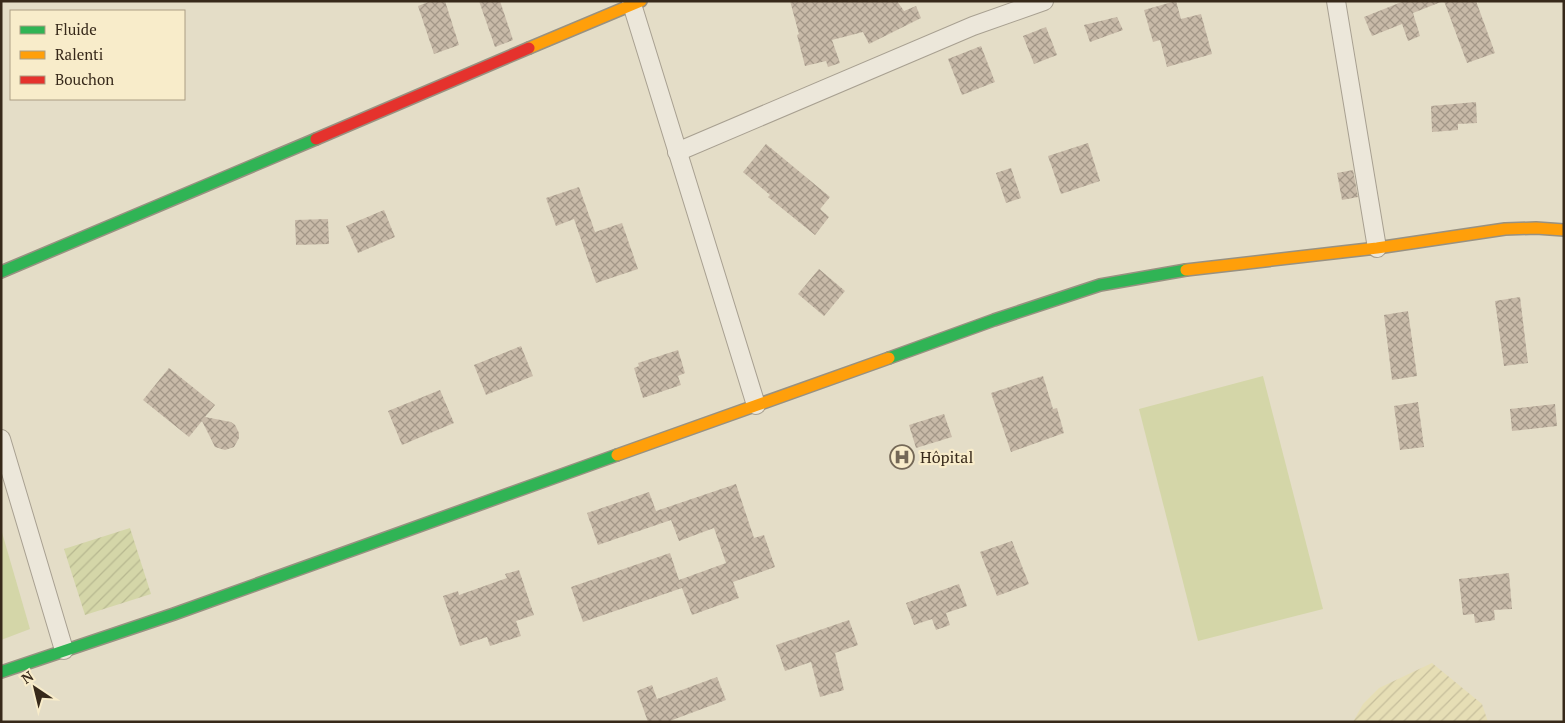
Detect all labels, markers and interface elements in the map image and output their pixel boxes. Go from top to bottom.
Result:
legend [10,10,185,100]
text: Fluide [55,19,97,39]
text: Ralenti [55,44,103,64]
text: Bouchon [55,69,114,89]
hospital icon: Hôpital [889,444,915,470]
place label: Hôpital [920,446,973,468]
north arrow [10,663,60,713]
text: N [17,666,37,688]

